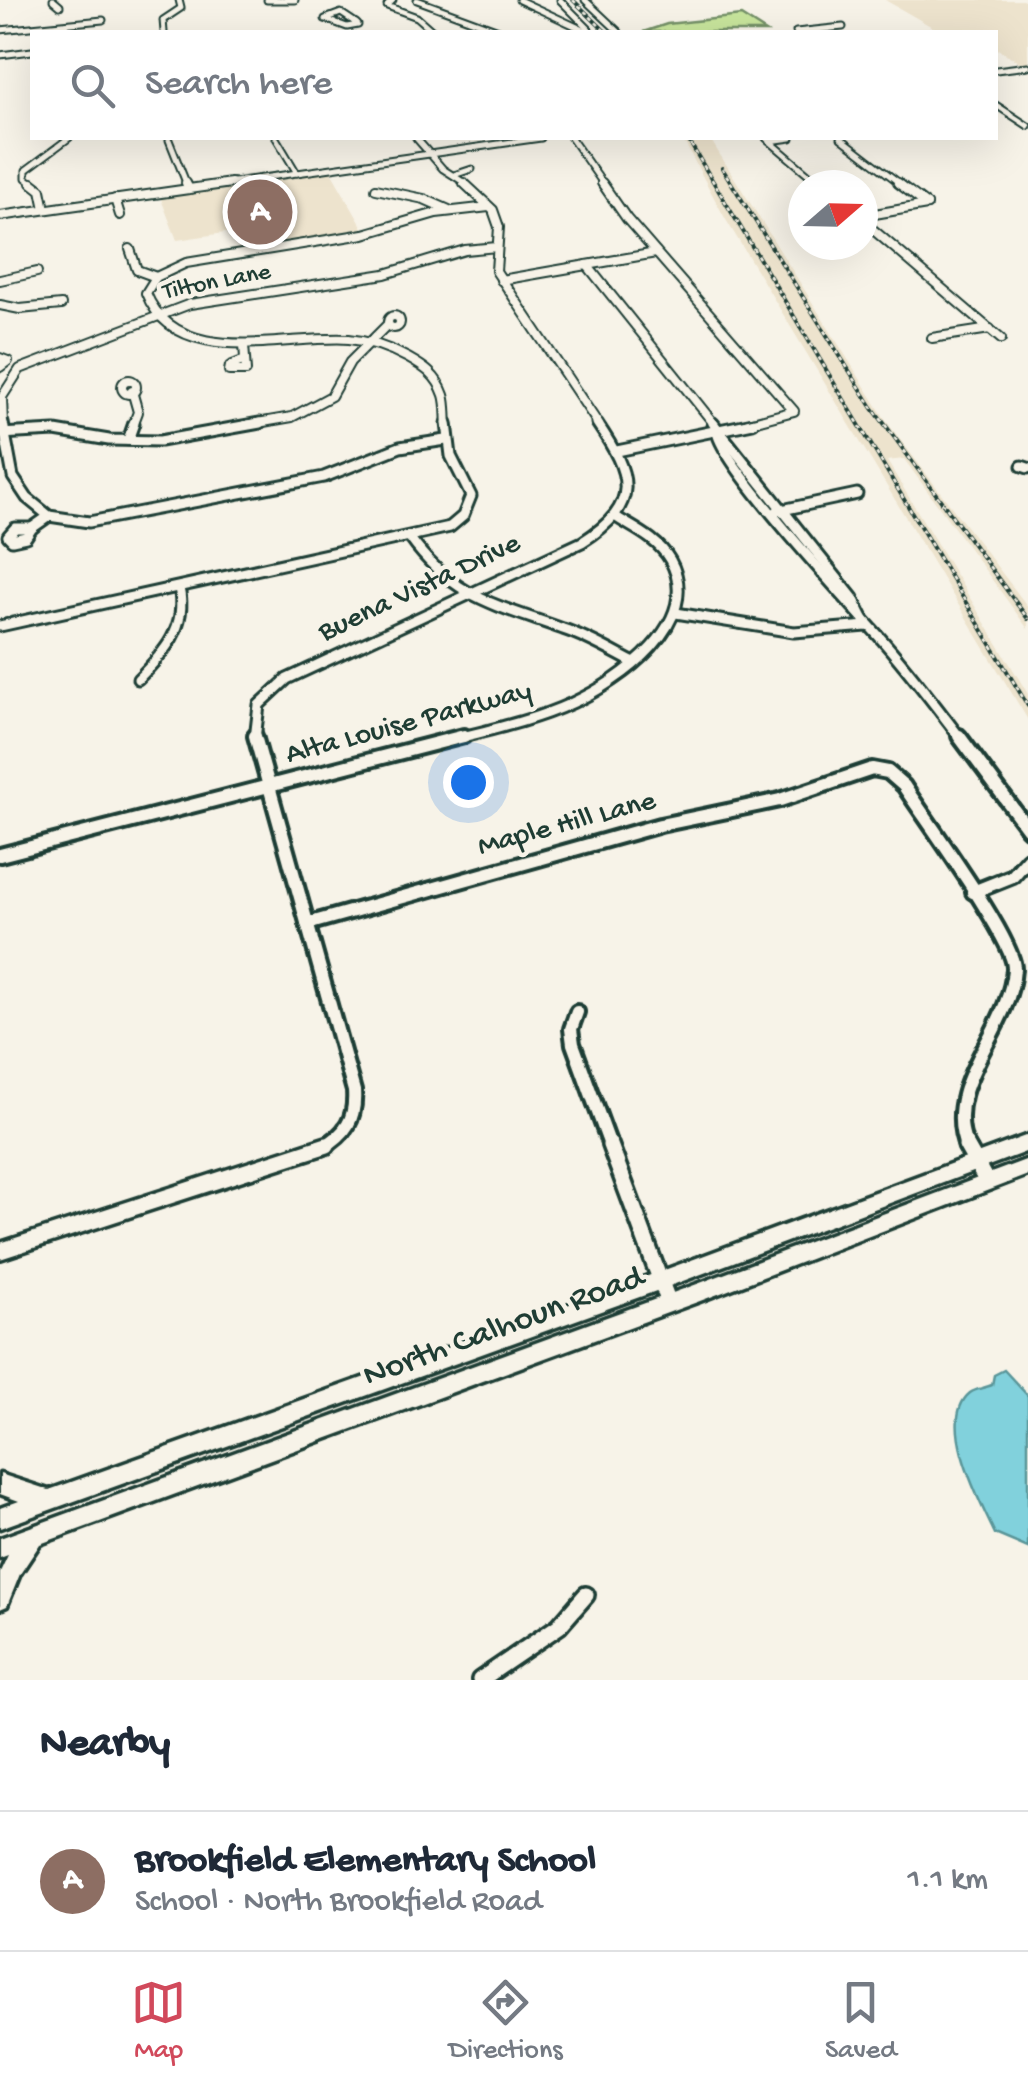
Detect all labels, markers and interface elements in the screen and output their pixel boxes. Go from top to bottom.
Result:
search box [30,30,998,140]
icon: search [65,58,120,113]
text: Search here [145,63,332,107]
north arrow [788,170,878,260]
pin: A [228,174,292,250]
street label: Tilton Lane [159,258,275,308]
street label: Buena Vista Drive [313,527,527,651]
street label: Alta Louise Parkway [282,674,536,774]
your location [443,757,494,808]
street label: Maple Hill Lane [474,784,660,866]
street label: North Calhoun Road [358,1257,652,1398]
text: Nearby [40,1721,170,1770]
text: Brookfield Elementary School [135,1840,596,1884]
text: A [63,1862,82,1900]
text: 1.1 km [908,1862,988,1900]
text: School · North Brookfield Road [135,1884,542,1922]
tab: Map [131,1975,186,2068]
tab: Directions [449,1975,563,2068]
tab: Saved [825,1975,897,2068]

